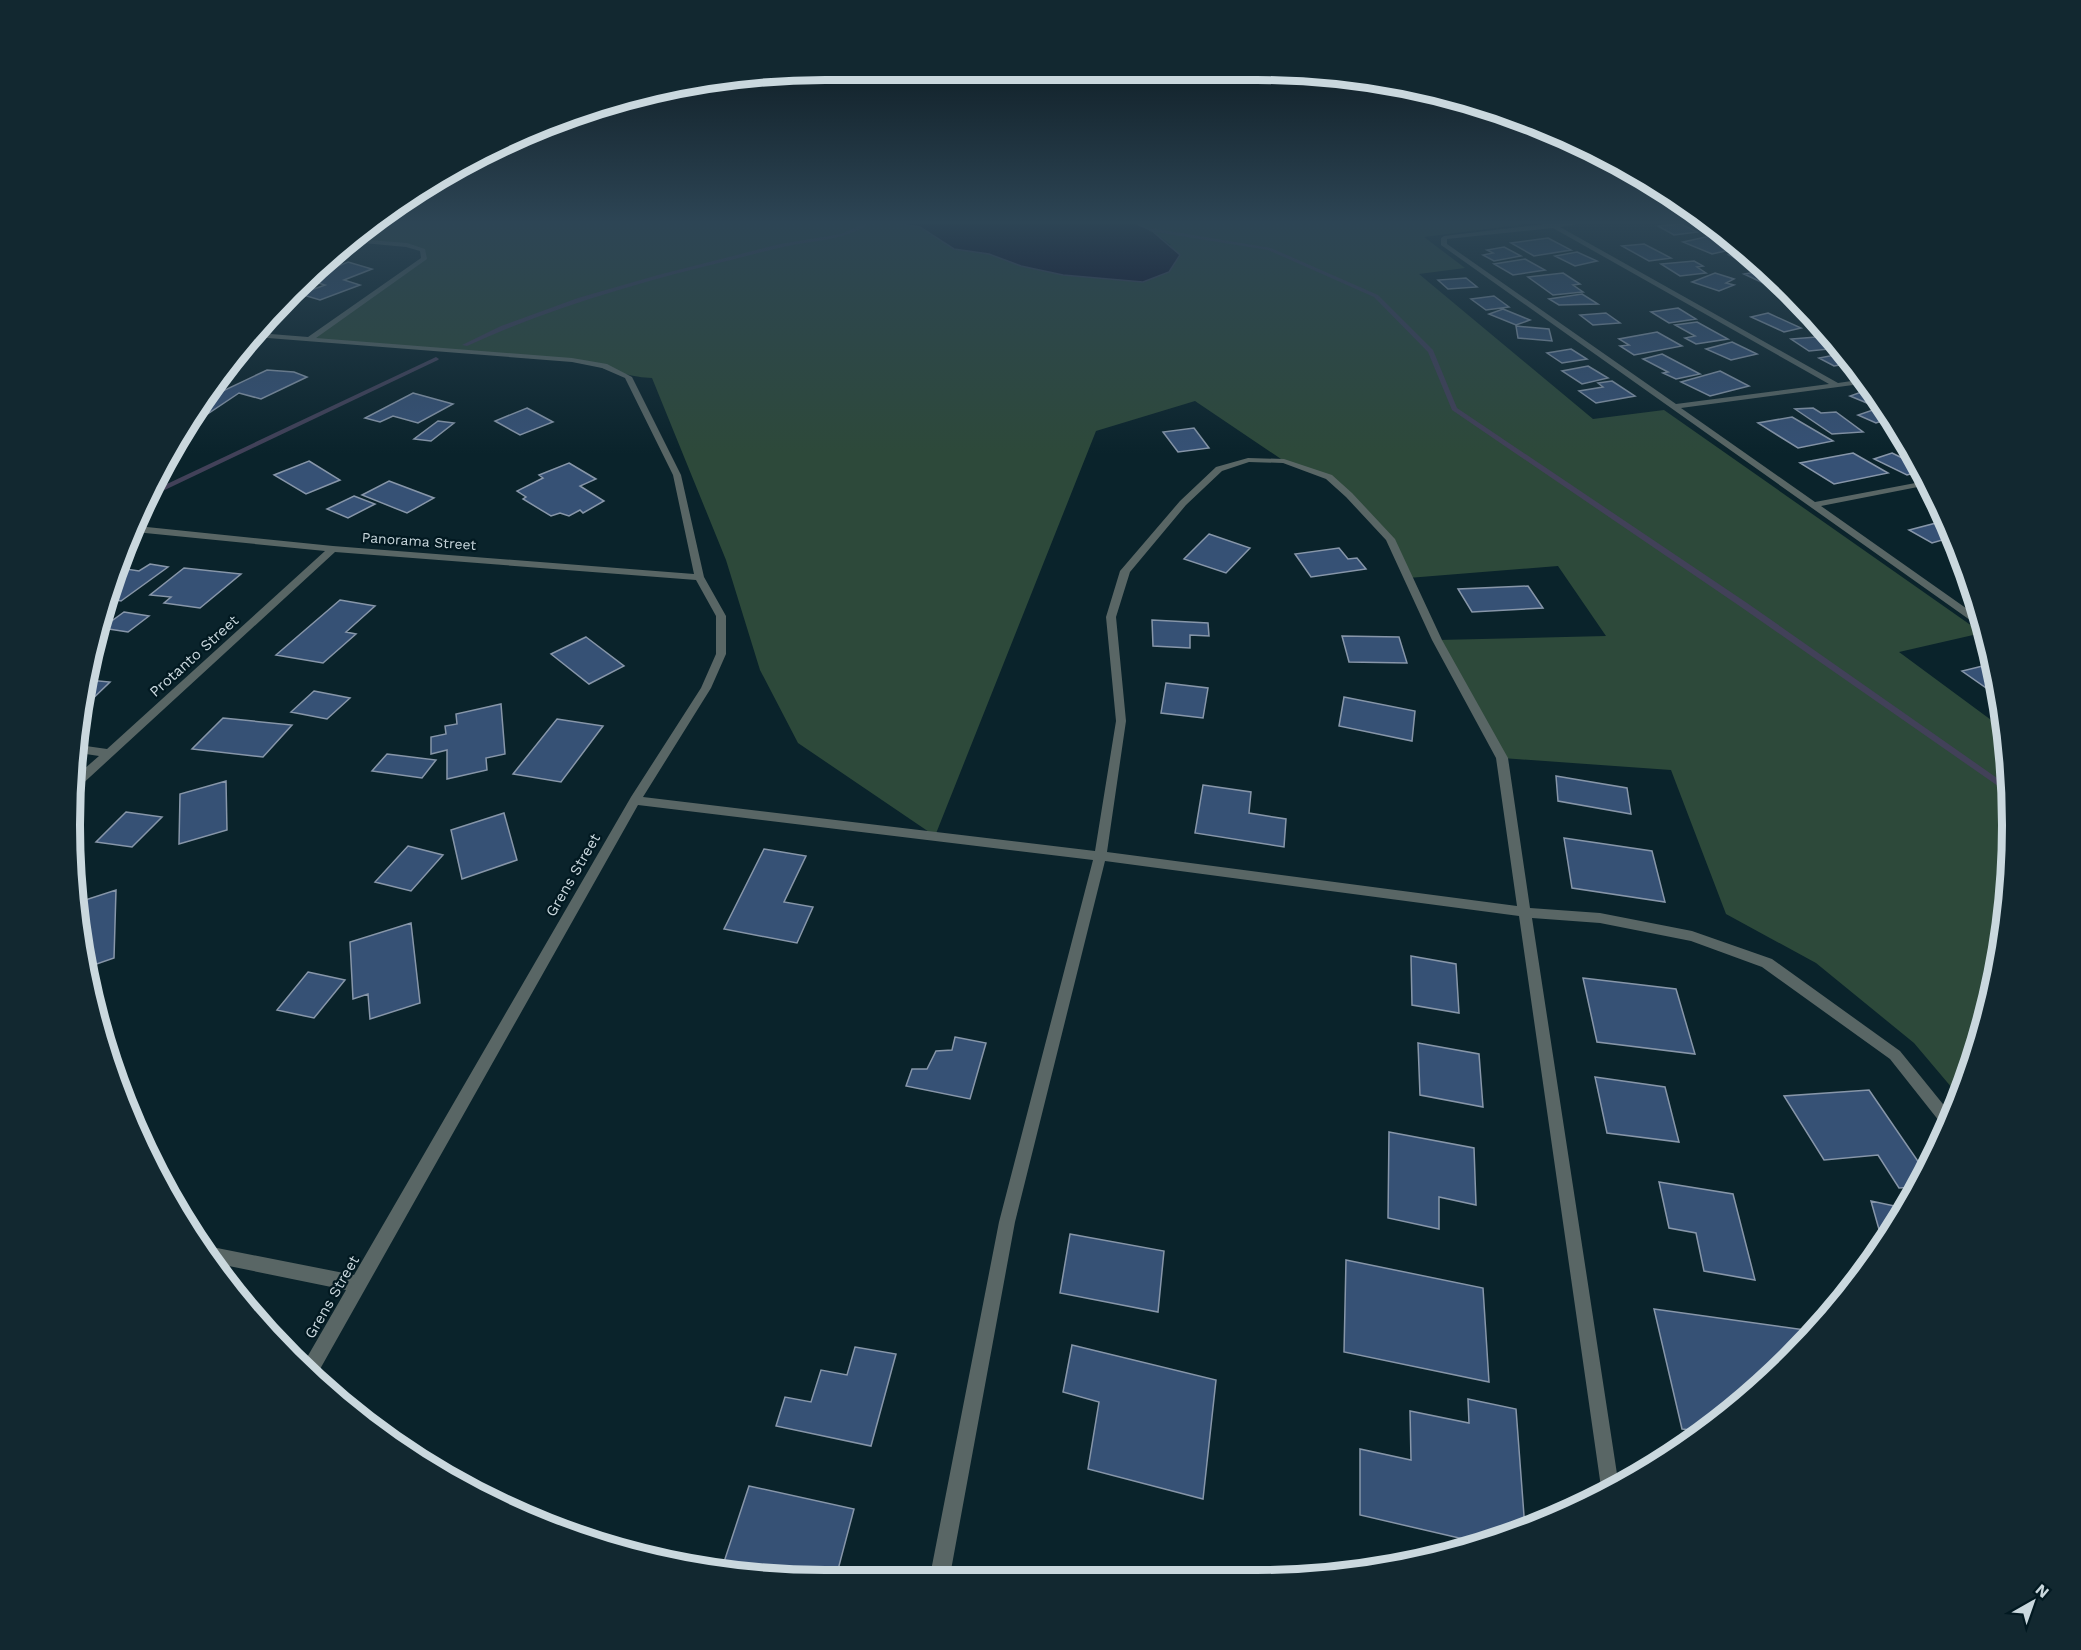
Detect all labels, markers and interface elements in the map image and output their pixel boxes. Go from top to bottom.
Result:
street label: Panorama Street [361,529,477,553]
street label: Protanto Street [146,611,243,701]
street label: Grens Street [542,830,604,920]
street label: Grens Street [301,1252,363,1342]
north arrow [2003,1572,2063,1632]
text: N [2032,1580,2053,1602]

